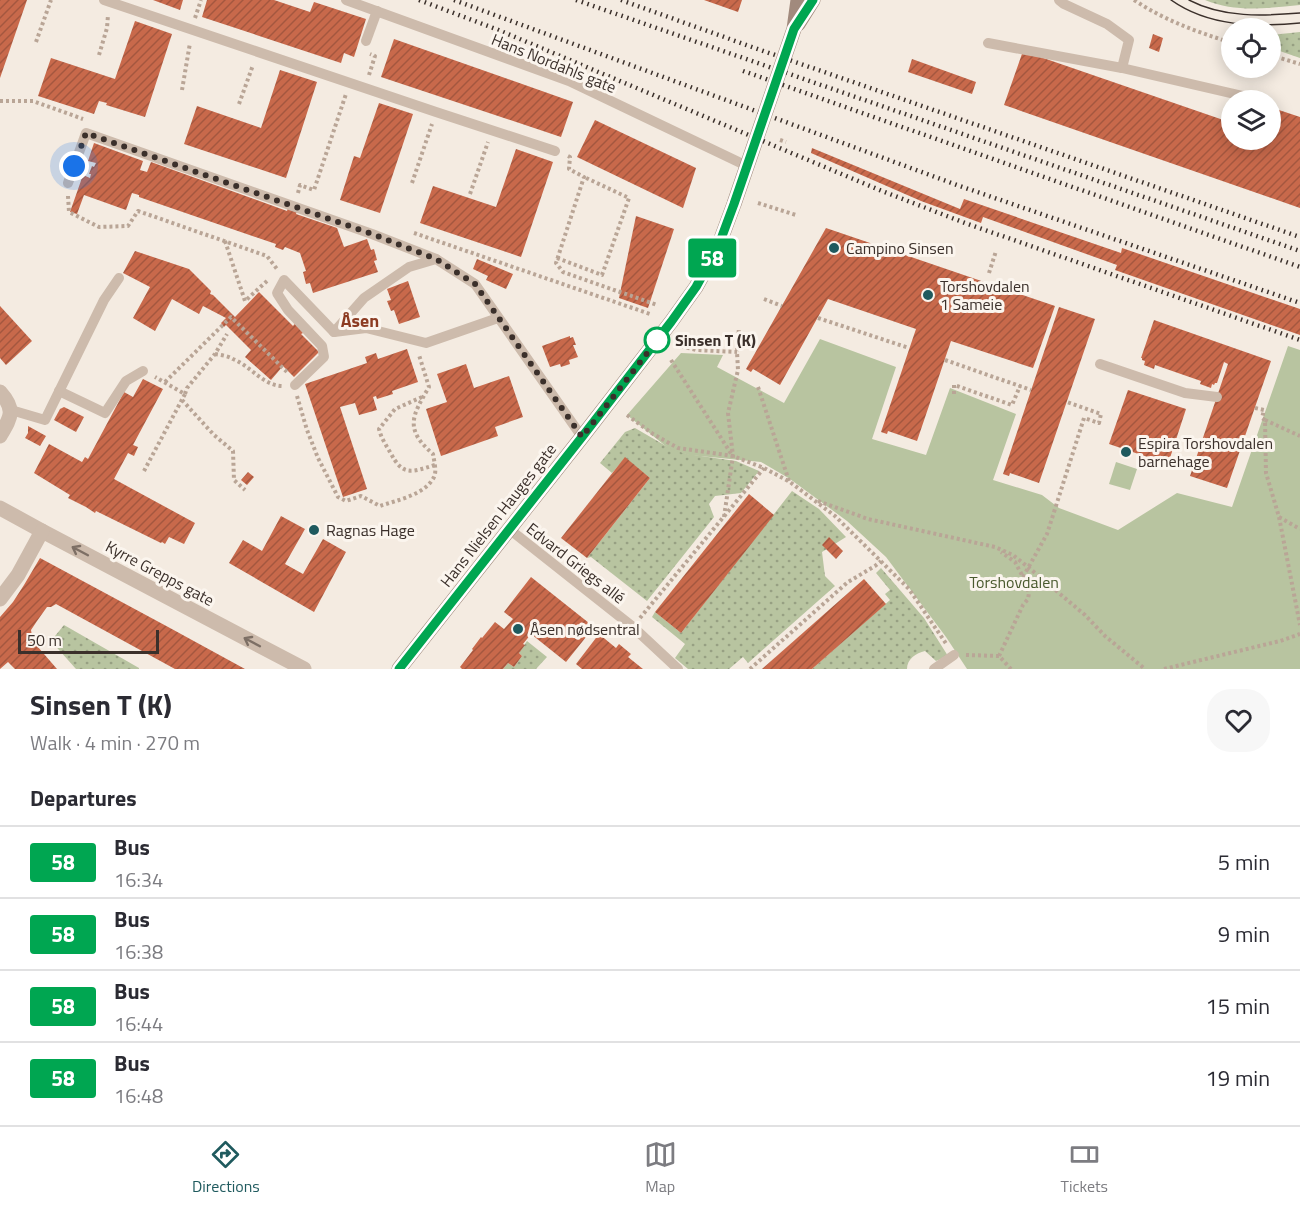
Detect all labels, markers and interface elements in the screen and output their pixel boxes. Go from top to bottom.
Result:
map controls [1221,18,1281,150]
button: locate [1221,18,1281,78]
street label: Hans Nordahls gate [488,27,620,99]
button: layers [1221,90,1281,150]
your location [59,151,89,181]
place label: Campino Sinsen [846,236,953,260]
line badge: 58 [685,238,739,278]
marker: Campino Sinsen [827,241,841,255]
text: 58 [700,242,724,274]
place label: Torshovdalen 1 Sameie [940,274,1030,316]
marker: Torshovdalen 1 Sameie [921,288,935,302]
district label: Åsen [341,307,379,334]
marker: Sinsen T (K) [644,327,670,353]
place label: Sinsen T (K) [675,328,756,352]
place label: Espira Torshovdalen barnehage [1138,431,1273,473]
street label: Hans Nielsen Hauges gate [434,438,562,592]
marker: Espira Torshovdalen barnehage [1119,445,1133,459]
street label: Edvard Griegs allé [521,517,631,609]
place label: Ragnas Hage [326,518,415,542]
marker: Ragnas Hage [307,523,321,537]
street label: Kyrre Grepps gate [101,534,219,612]
one-way arrow [71,545,89,556]
park label: Torshovdalen [969,570,1059,594]
place label: Åsen nødsentral [530,617,640,641]
marker: Åsen nødsentral [511,622,525,636]
scale bar [18,627,159,654]
text: 50 m [27,628,62,652]
one-way arrow [244,636,261,648]
text: Sinsen T (K) [30,683,172,726]
button: heart [1207,689,1270,752]
text: Walk · 4 min · 270 m [30,727,200,758]
text: Departures [30,781,137,815]
text: Bus [114,830,150,864]
text: 5 min [1218,845,1270,879]
text: 58 [51,846,75,878]
text: 16:34 [114,864,163,895]
text: Bus [114,902,150,936]
text: 9 min [1218,917,1270,951]
text: 58 [51,918,75,950]
text: 16:38 [114,936,163,967]
text: Bus [114,974,150,1008]
text: 15 min [1205,989,1270,1023]
text: 58 [51,990,75,1022]
text: 16:44 [114,1008,163,1039]
text: Bus [114,1046,150,1080]
text: 19 min [1205,1061,1270,1095]
text: 58 [51,1062,75,1094]
text: 16:48 [114,1080,163,1111]
tab: Directions [192,1138,260,1198]
tab: Map [644,1138,677,1198]
tab: Tickets [1061,1138,1108,1198]

